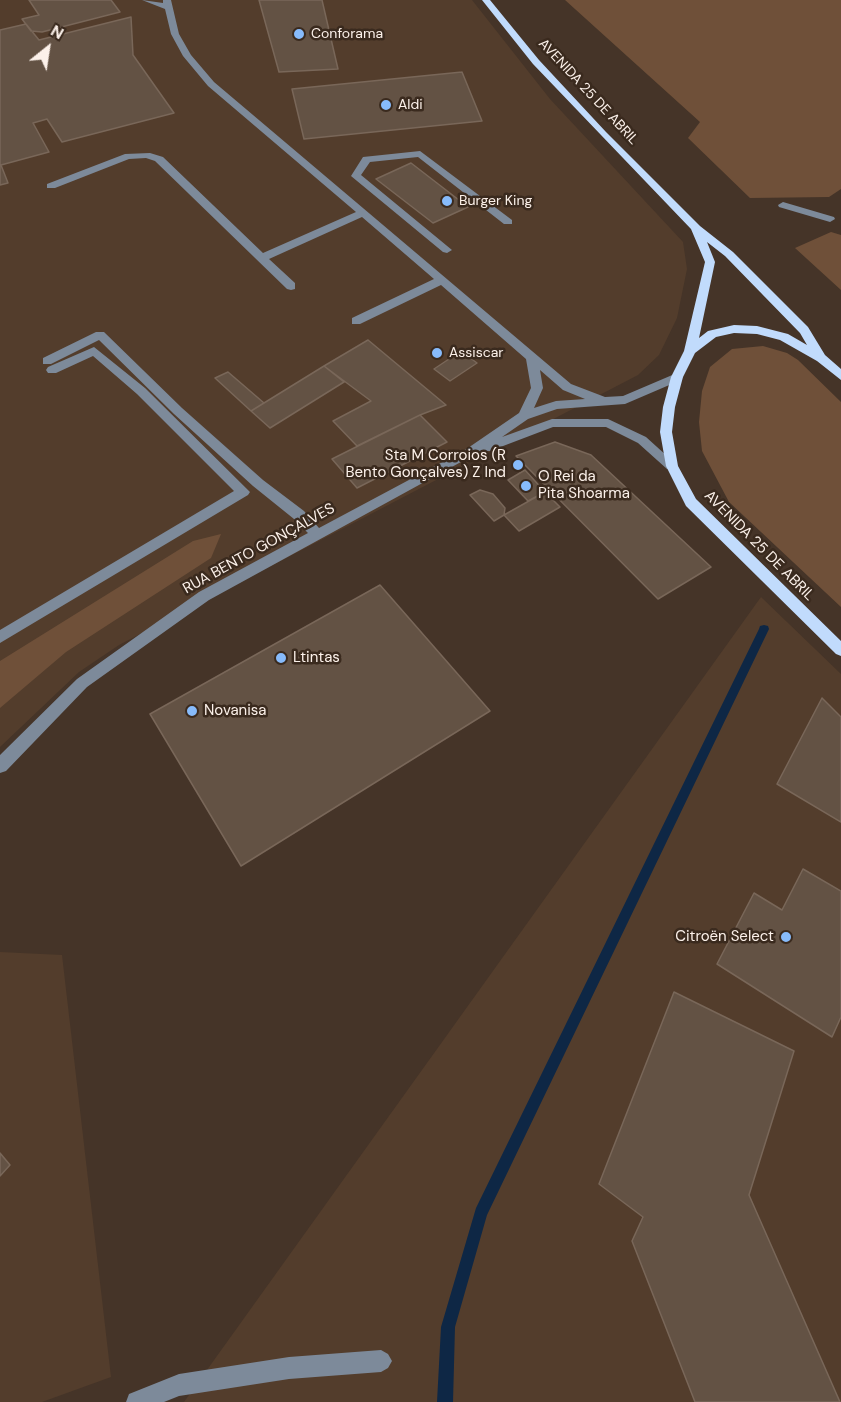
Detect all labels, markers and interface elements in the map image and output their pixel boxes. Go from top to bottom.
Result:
north arrow [18,18,78,78]
text: N [47,20,68,44]
place label: Conforama [311,26,383,42]
marker: Conforama [292,27,306,41]
street label: AVENIDA 25 DE ABRIL [535,36,641,148]
place label: Aldi [398,97,423,113]
marker: Aldi [379,98,393,112]
place label: Burger King [459,193,532,209]
marker: Burger King [440,194,454,208]
place label: Assiscar [449,345,504,361]
marker: Assiscar [430,346,444,360]
place label: Sta M Corroios (R Bento Gonçalves) Z Ind [346,447,506,482]
marker: Sta M Corroios (R Bento Gonçalves) Z Ind [511,458,525,472]
place label: O Rei da Pita Shoarma [538,468,630,503]
marker: O Rei da Pita Shoarma [519,479,533,493]
street label: AVENIDA 25 DE ABRIL [700,487,818,605]
street label: RUA BENTO GONÇALVES [180,500,338,598]
place label: Ltintas [293,649,340,667]
marker: Ltintas [274,651,288,665]
place label: Novanisa [204,702,266,720]
marker: Novanisa [185,704,199,718]
place label: Citroën Select [675,928,774,946]
marker: Citroën Select [779,930,793,944]

